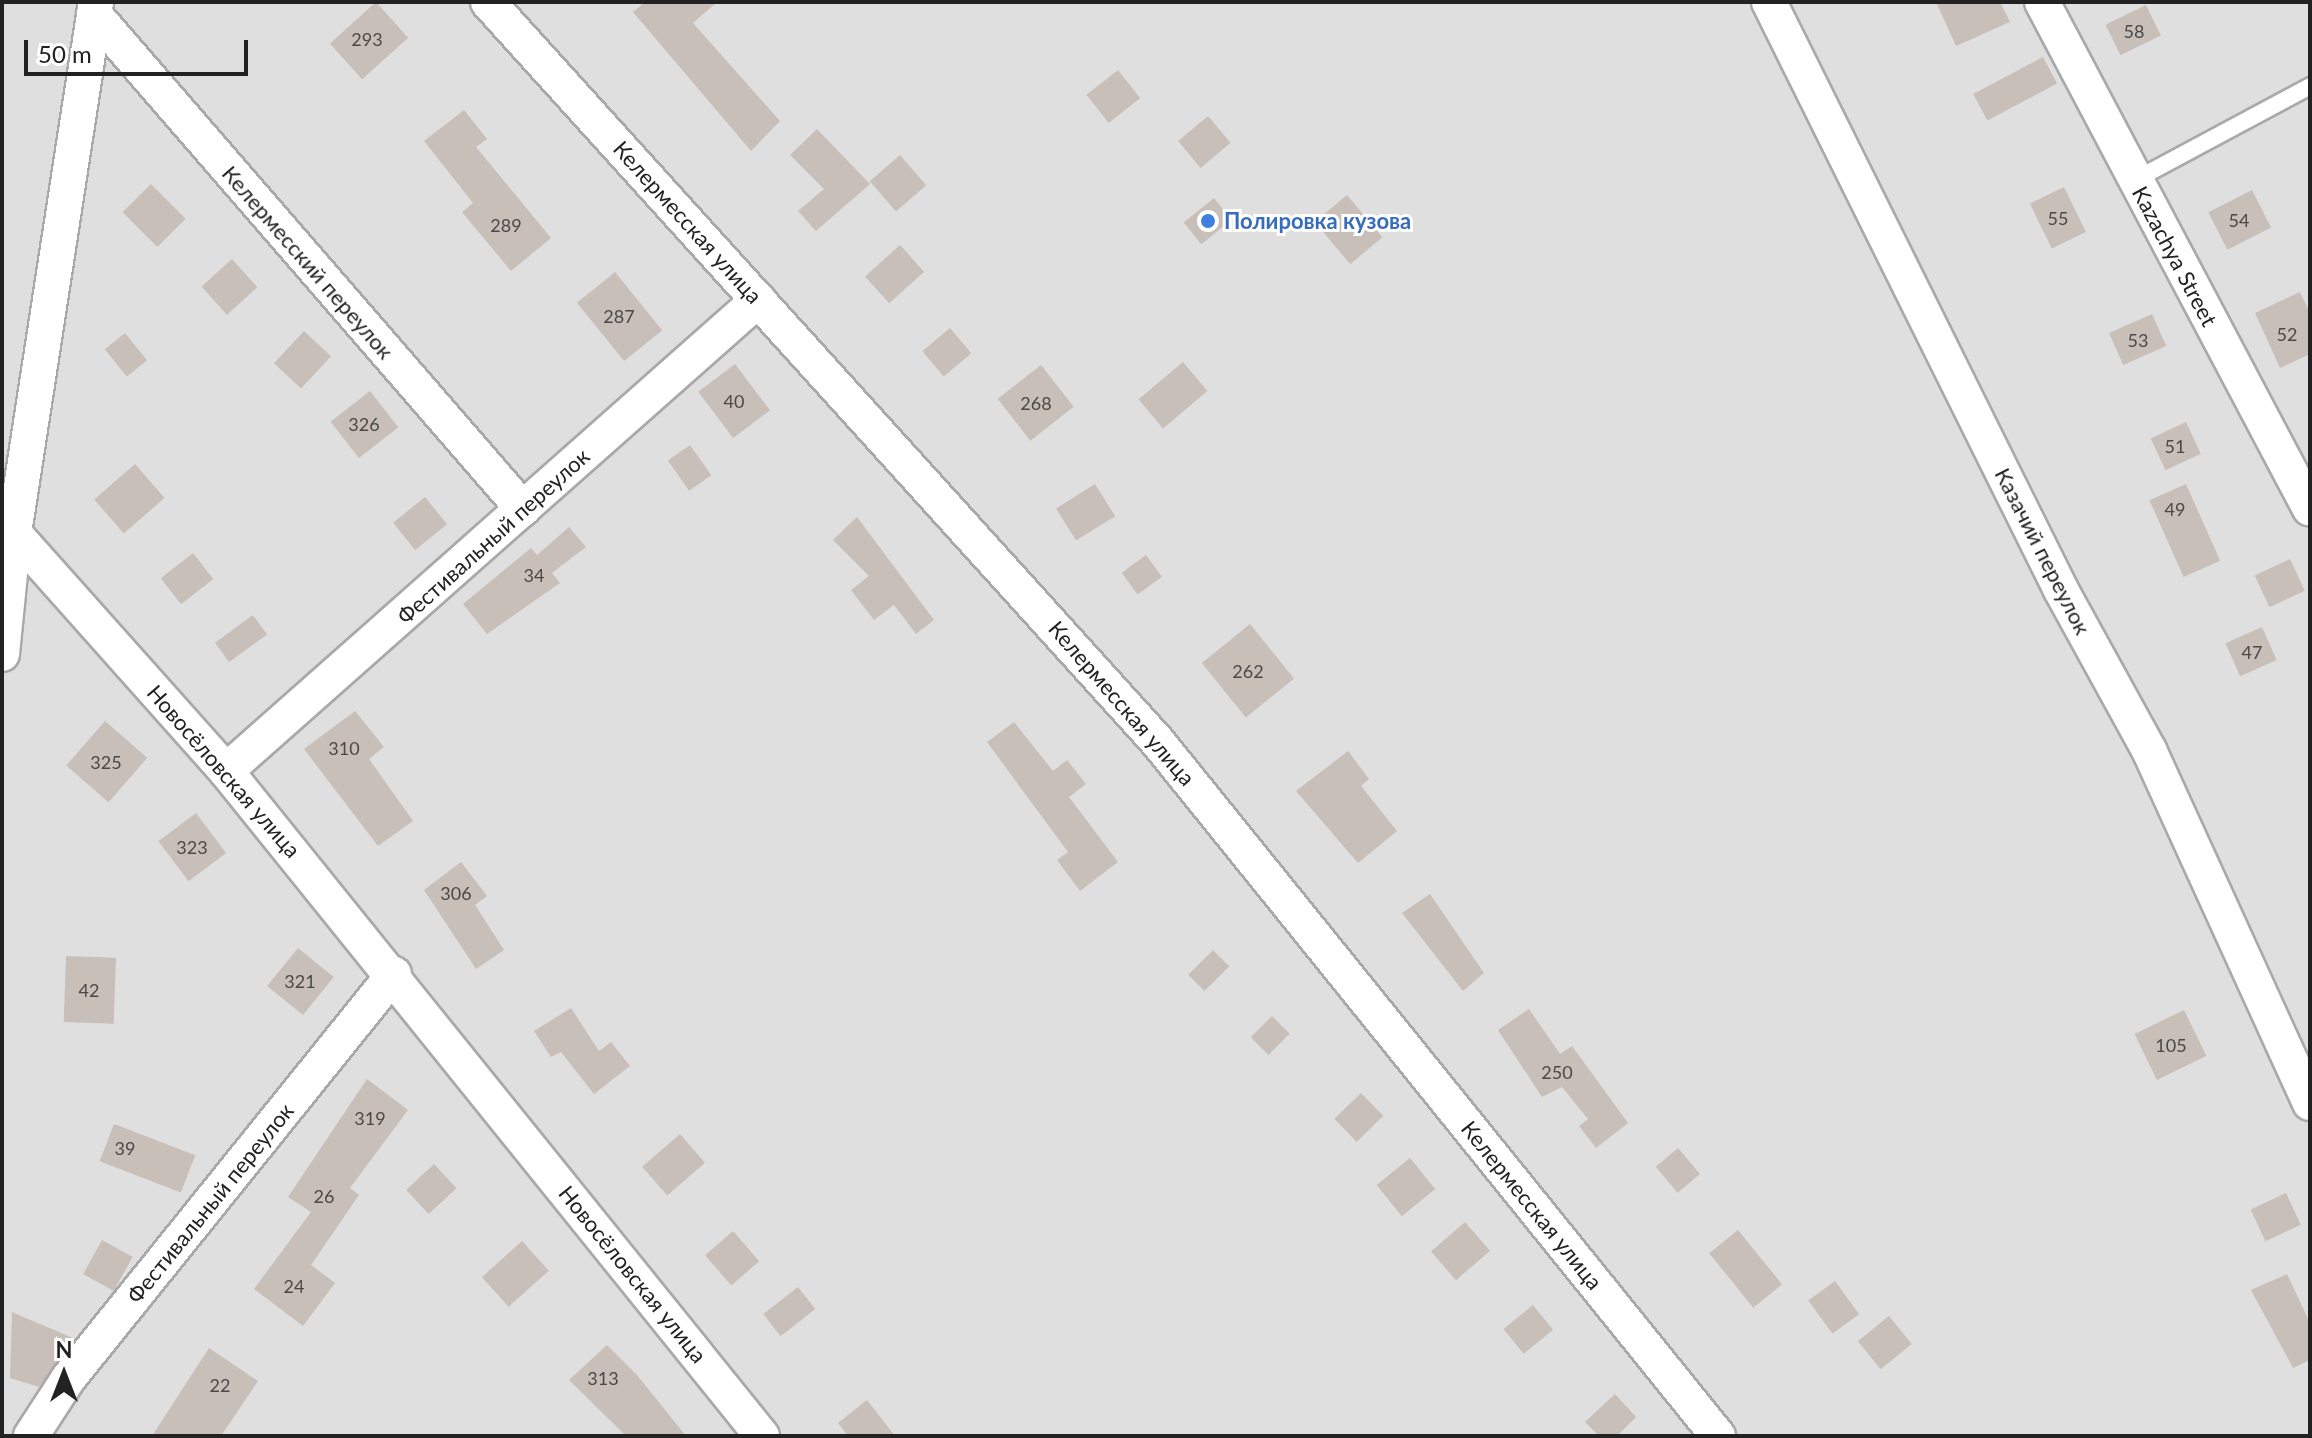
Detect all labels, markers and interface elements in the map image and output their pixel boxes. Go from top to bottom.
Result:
house number: 58 [2124,20,2144,42]
scale bar [28,24,252,74]
house number: 293 [351,28,383,50]
text: 50 m [38,39,92,68]
street label: Келермесская улица [608,135,768,309]
street label: Келермесский переулок [217,160,399,364]
street label: Kazachya Street [2127,182,2223,330]
house number: 55 [2048,207,2068,229]
place label: Полировка кузова [1224,208,1411,234]
house number: 54 [2229,209,2249,231]
marker: Полировка кузова [1199,212,1217,230]
house number: 289 [490,214,522,236]
house number: 287 [603,305,635,327]
house number: 52 [2277,323,2297,345]
house number: 53 [2128,329,2148,351]
house number: 40 [724,390,744,412]
house number: 268 [1020,392,1052,414]
house number: 326 [348,413,380,435]
house number: 51 [2165,435,2185,457]
street label: Фестивальный переулок [391,443,595,629]
street label: Казачий переулок [1990,463,2096,639]
house number: 49 [2165,498,2185,520]
house number: 34 [524,564,544,586]
street label: Келермесская улица [1043,615,1201,791]
house number: 47 [2242,641,2262,663]
house number: 262 [1232,660,1264,682]
street label: Новосёловская улица [142,679,306,863]
house number: 310 [328,737,360,759]
house number: 325 [90,751,122,773]
house number: 323 [176,836,208,858]
house number: 306 [440,882,472,904]
house number: 321 [284,970,316,992]
house number: 42 [79,979,99,1001]
house number: 105 [2155,1034,2187,1056]
house number: 250 [1541,1061,1573,1083]
street label: Фестивальный переулок [121,1098,299,1308]
house number: 319 [354,1107,386,1129]
street label: Келермесская улица [1456,1115,1608,1295]
house number: 39 [115,1137,135,1159]
street label: Новосёловская улица [554,1180,712,1368]
house number: 26 [314,1185,334,1207]
house number: 24 [284,1275,304,1297]
north arrow [24,1334,104,1414]
text: N [56,1336,72,1363]
house number: 313 [587,1367,619,1389]
house number: 22 [210,1374,230,1396]

